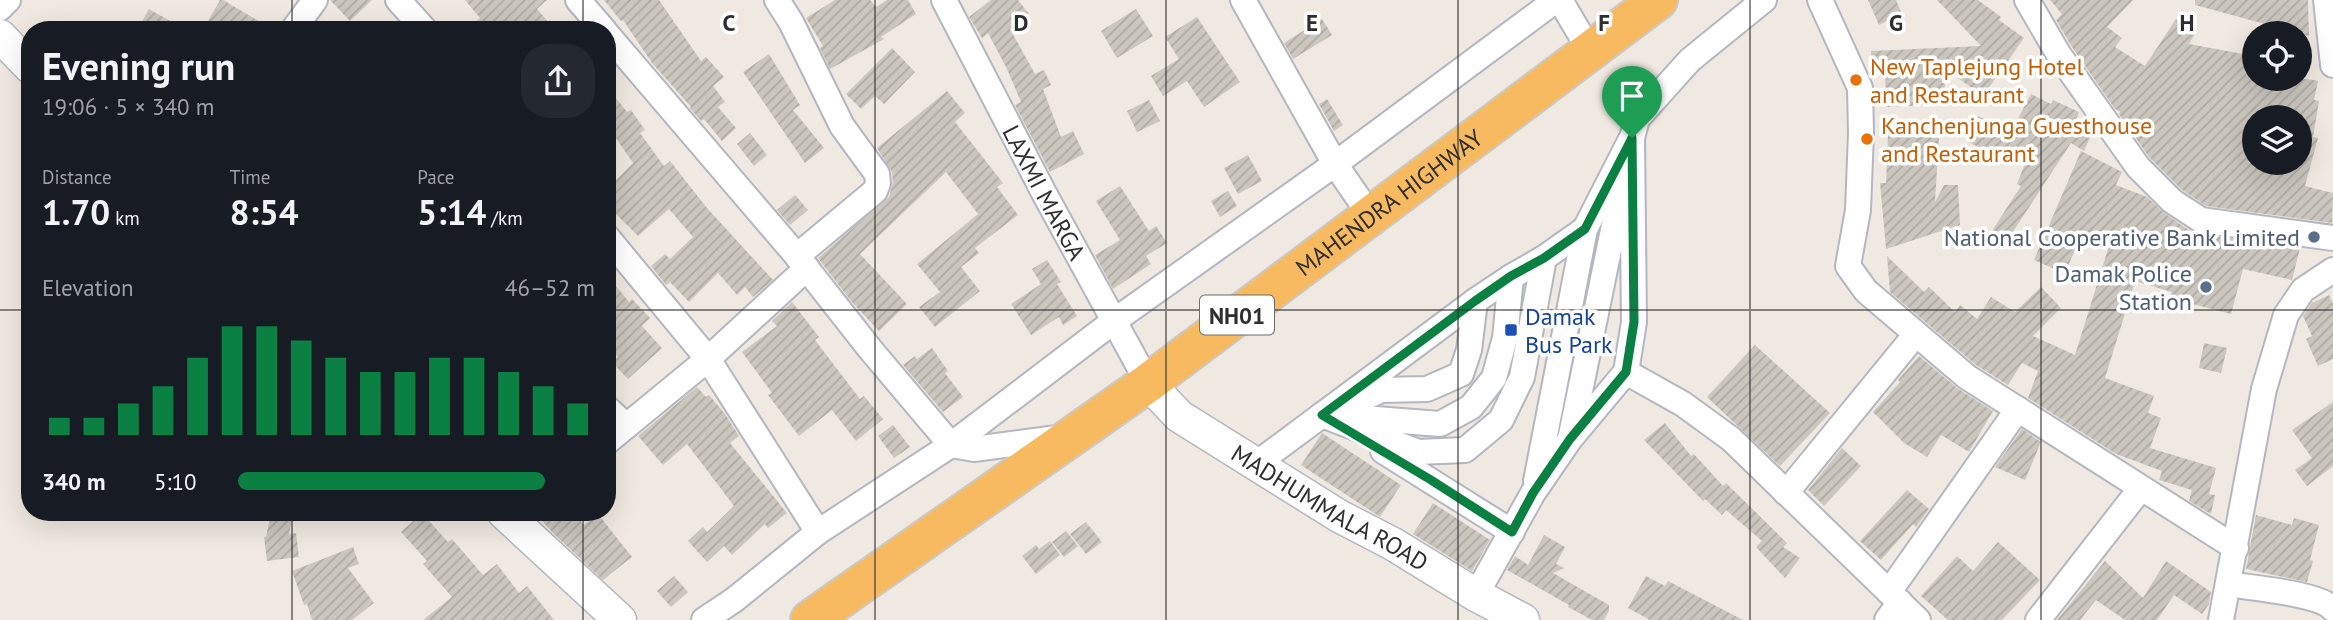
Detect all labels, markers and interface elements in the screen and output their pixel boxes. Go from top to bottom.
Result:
text: C [723,8,736,37]
text: D [1014,8,1028,37]
text: E [1306,8,1318,37]
text: F [1598,8,1610,37]
text: G [1889,8,1903,37]
text: H [2180,8,2194,37]
map controls [2242,21,2312,175]
button: locate [2242,21,2312,91]
text: Evening run [42,41,235,90]
button: share [521,44,595,118]
place label: New Taplejung Hotel and Restaurant [1870,51,2084,110]
pin [1602,66,1662,138]
marker: New Taplejung Hotel and Restaurant [1848,72,1864,88]
icon: arrive [1613,77,1651,115]
text: 19:06 · 5 × 340 m [42,92,214,121]
button: layers [2242,105,2312,175]
place label: Kanchenjunga Guesthouse and Restaurant [1881,110,2152,169]
street label: LAXMI MARGA [996,120,1093,265]
street label: MAHENDRA HIGHWAY [1289,122,1489,282]
marker: Kanchenjunga Guesthouse and Restaurant [1859,131,1875,147]
text: Distance [42,165,112,189]
text: Time [230,165,270,189]
text: Pace [417,165,455,189]
text: 1.70 [42,189,110,235]
text: 8:54 [230,189,299,235]
text: 5:14 [417,189,486,235]
text: km [110,206,140,230]
text: /km [486,206,523,230]
place label: National Cooperative Bank Limited [1944,222,2300,253]
marker: National Cooperative Bank Limited [2306,229,2322,245]
place label: Damak Police Station [2055,258,2192,317]
text: Elevation [42,273,134,302]
text: 46–52 m [505,273,595,302]
marker: Damak Police Station [2198,279,2214,295]
road number: NH01 [1200,296,1274,334]
place label: Damak Bus Park [1525,301,1613,360]
marker: Damak Bus Park [1503,322,1519,338]
street label: MADHUMMALA ROAD [1226,437,1434,578]
text: 340 m [42,467,105,496]
text: 5:10 [154,467,197,496]

